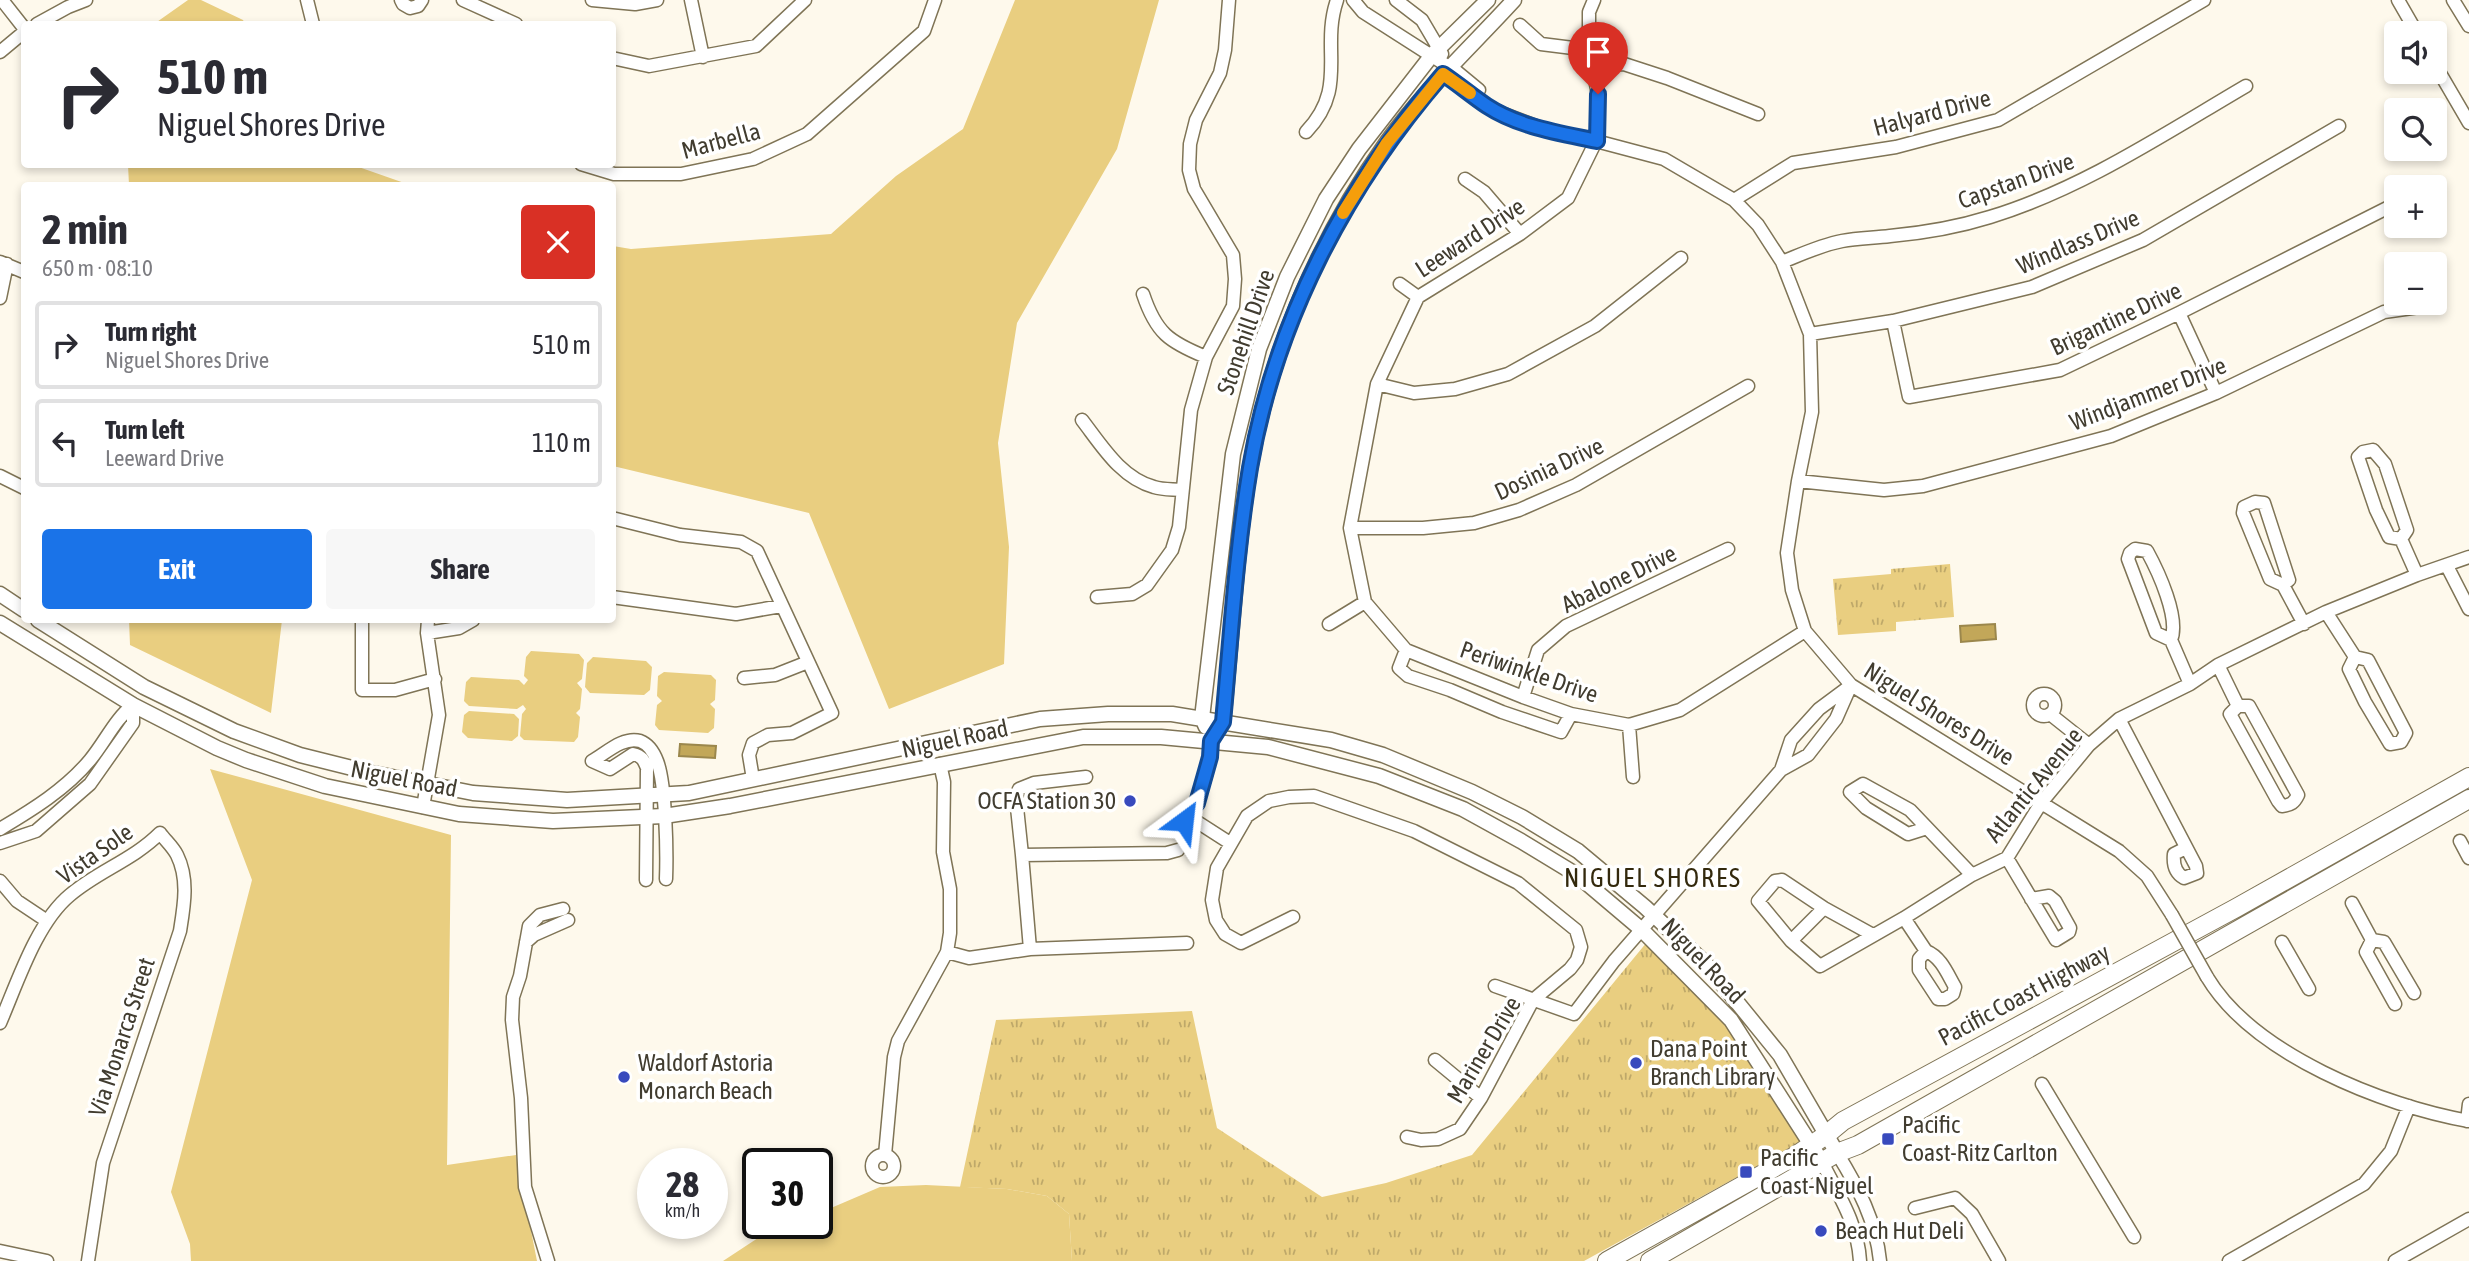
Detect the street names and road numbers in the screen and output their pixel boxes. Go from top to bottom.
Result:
street label: Halyard Drive [1870,84,1994,141]
street label: Marbella [679,117,763,164]
street label: Capstan Drive [1954,147,2077,214]
street label: Leeward Drive [1410,192,1529,283]
street label: Windlass Drive [2013,204,2143,279]
street label: Stonehill Drive [1212,266,1280,398]
street label: Brigantine Drive [2046,276,2186,361]
street label: Windjammer Drive [2066,351,2230,436]
street label: Dosinia Drive [1490,432,1607,505]
street label: Abalone Drive [1557,539,1680,618]
street label: Periwinkle Drive [1457,635,1602,708]
street label: Niguel Shores Drive [1859,657,2019,770]
street label: Niguel Road [899,714,1010,763]
street label: Atlantic Avenue [1979,722,2088,847]
street label: Niguel Road [349,755,460,802]
street label: Vista Sole [52,818,137,889]
street label: Niguel Road [1656,912,1751,1009]
street label: Pacific Coast Highway [1934,938,2114,1051]
street label: Via Monarca Street [83,954,160,1119]
street label: Mariner Drive [1441,992,1526,1108]

